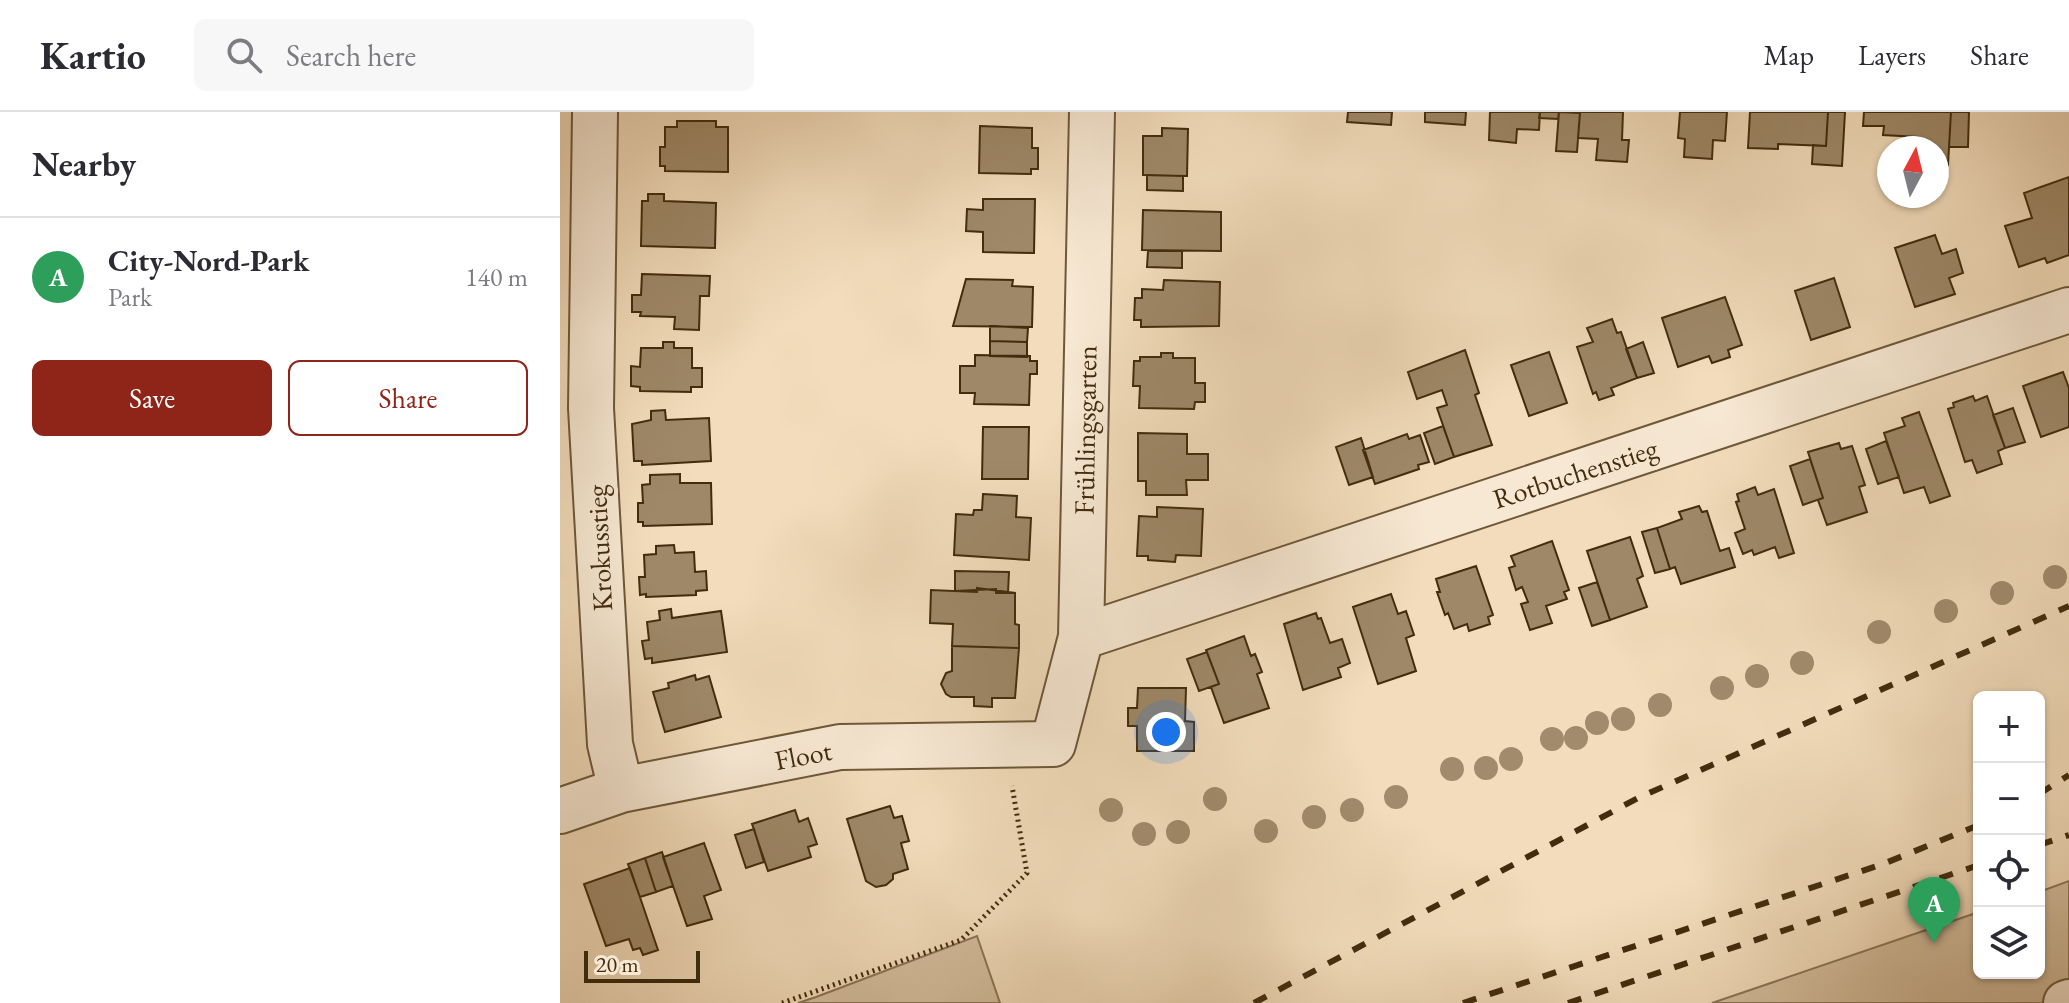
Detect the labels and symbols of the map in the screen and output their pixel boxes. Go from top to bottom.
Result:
north arrow [1877,136,1949,208]
street label: Frühlingsgarten [1066,345,1104,515]
street label: Rotbuchenstieg [1488,429,1663,517]
street label: Krokusstieg [578,483,620,612]
your location [1146,712,1186,752]
street label: Floot [771,732,835,778]
pin: A [1908,877,1960,943]
scale bar [584,947,700,983]

